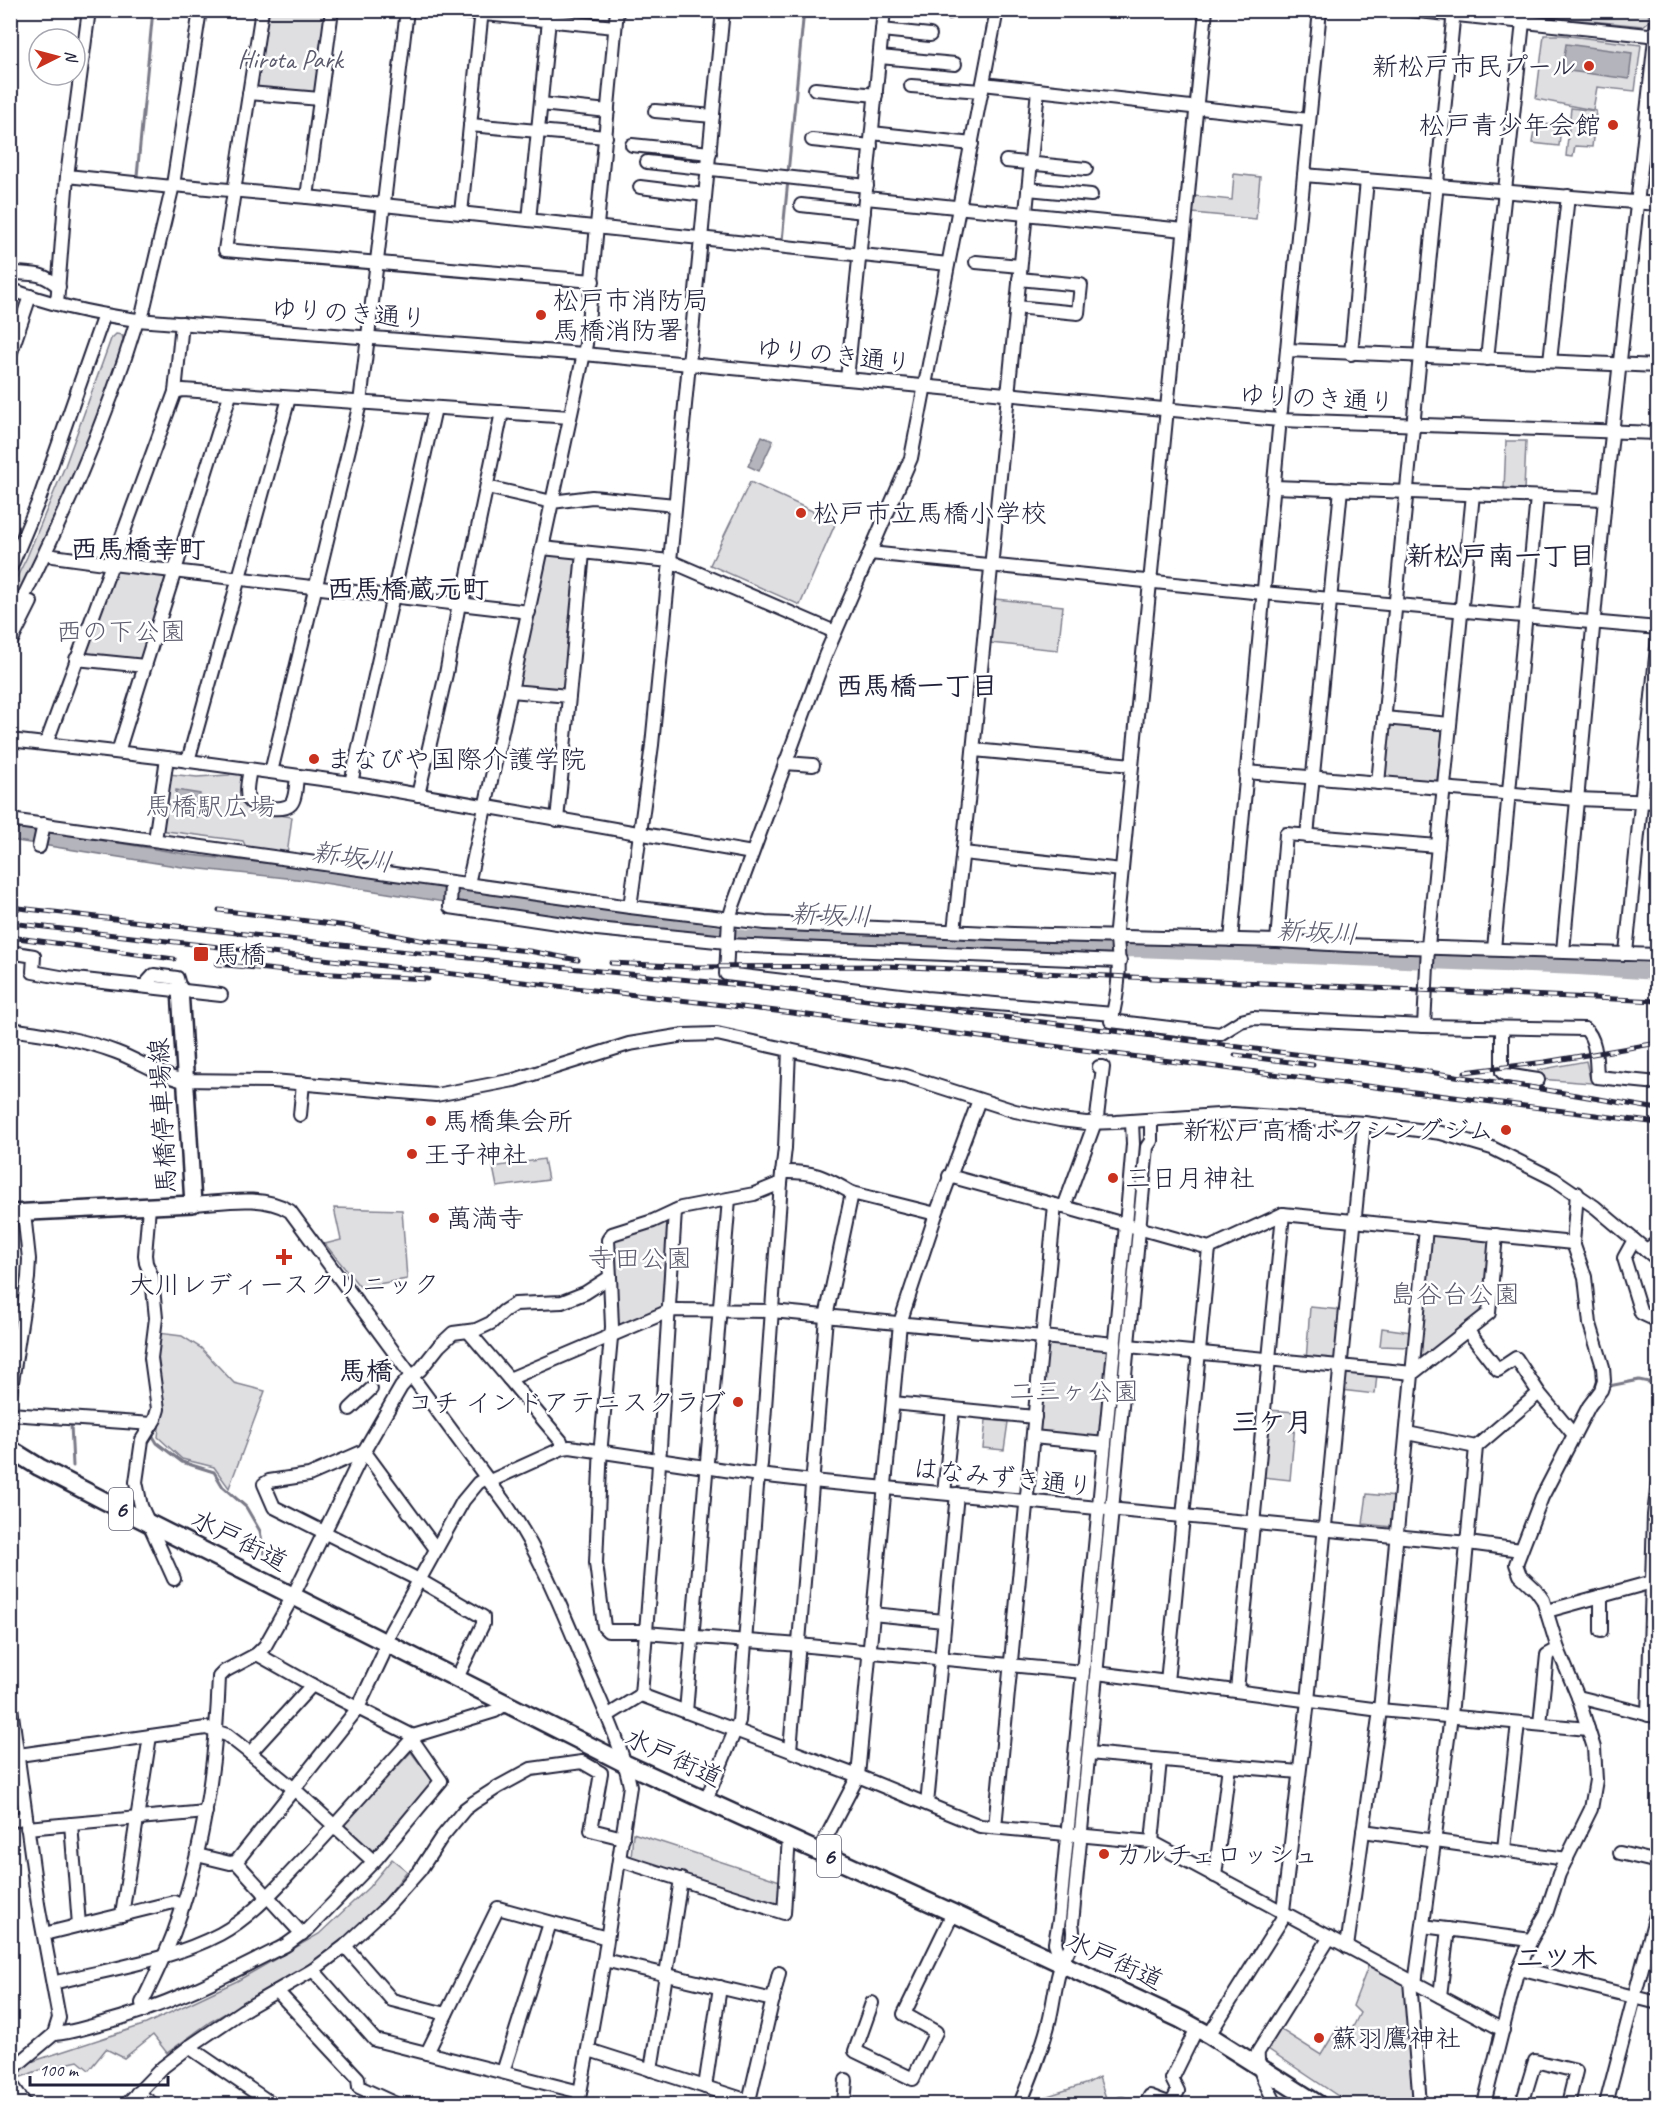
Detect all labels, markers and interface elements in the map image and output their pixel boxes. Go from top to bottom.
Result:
north arrow [27,27,87,87]
park label: Hirota Park [237,43,345,76]
text: N [60,50,82,65]
place label: 新松戸市民プール [1372,50,1577,83]
marker: 新松戸市民プール [1582,59,1596,73]
place label: 松戸青少年会館 [1419,109,1601,142]
marker: 松戸青少年会館 [1606,118,1620,132]
place label: 松戸市消防局 馬橋消防署 [553,284,709,347]
street label: ゆりのき通り [270,292,428,335]
marker: 松戸市消防局 馬橋消防署 [534,308,548,322]
street label: ゆりのき通り [755,331,913,380]
street label: ゆりのき通り [1238,378,1396,419]
place label: 松戸市立馬橋小学校 [813,497,1047,530]
marker: 松戸市立馬橋小学校 [794,506,808,520]
district label: 西馬橋幸町 [71,532,206,566]
district label: 新松戸南一丁目 [1407,539,1596,573]
district label: 西馬橋蔵元町 [327,572,489,606]
park label: 西の下公園 [56,615,186,648]
district label: 西馬橋一丁目 [836,669,998,703]
place label: まなびや国際介護学院 [326,743,586,776]
marker: まなびや国際介護学院 [307,752,321,766]
park label: 馬橋駅広場 [145,790,275,823]
water label: 新坂川 [310,835,394,879]
water label: 新坂川 [790,897,872,933]
water label: 新坂川 [1276,913,1358,951]
place label: 馬橋 [214,938,266,971]
marker: 馬橋 [192,945,210,963]
street label: 馬橋停車場線 [142,1037,183,1195]
place label: 馬橋集会所 [443,1105,573,1138]
marker: 馬橋集会所 [424,1114,438,1128]
place label: 新松戸高橋ボクシングジム [1183,1114,1494,1147]
marker: 新松戸高橋ボクシングジム [1499,1123,1513,1137]
place label: 王子神社 [424,1138,528,1171]
marker: 王子神社 [405,1147,419,1161]
place label: 三日月神社 [1125,1162,1255,1195]
marker: 三日月神社 [1106,1171,1120,1185]
place label: 萬満寺 [446,1202,524,1235]
marker: 萬満寺 [427,1211,441,1225]
park label: 寺田公園 [588,1242,692,1275]
marker: 大川レディースクリニック [275,1248,293,1266]
place label: 大川レディースクリニック [129,1268,439,1301]
park label: 島谷台公園 [1390,1278,1520,1311]
district label: 馬橋 [339,1354,393,1388]
park label: 二三ヶ公園 [1009,1375,1139,1408]
place label: コチ インドアテニスクラブ [407,1386,726,1419]
marker: コチ インドアテニスクラブ [731,1395,745,1409]
district label: 三ケ月 [1232,1405,1313,1439]
street label: はなみずき通り [911,1452,1095,1503]
road number: 6 [109,1488,133,1530]
street label: 水戸街道 [186,1502,294,1579]
street label: 水戸街道 [620,1721,728,1794]
road number: 6 [817,1835,841,1877]
place label: カルチェロッシュ [1116,1838,1319,1871]
marker: カルチェロッシュ [1097,1847,1111,1861]
street label: 水戸街道 [1061,1924,1169,1997]
district label: 二ツ木 [1517,1941,1598,1975]
place label: 蘇羽鷹神社 [1331,2022,1461,2055]
marker: 蘇羽鷹神社 [1312,2031,1326,2045]
scale bar [30,2049,168,2087]
text: 100 m [39,2059,80,2081]

